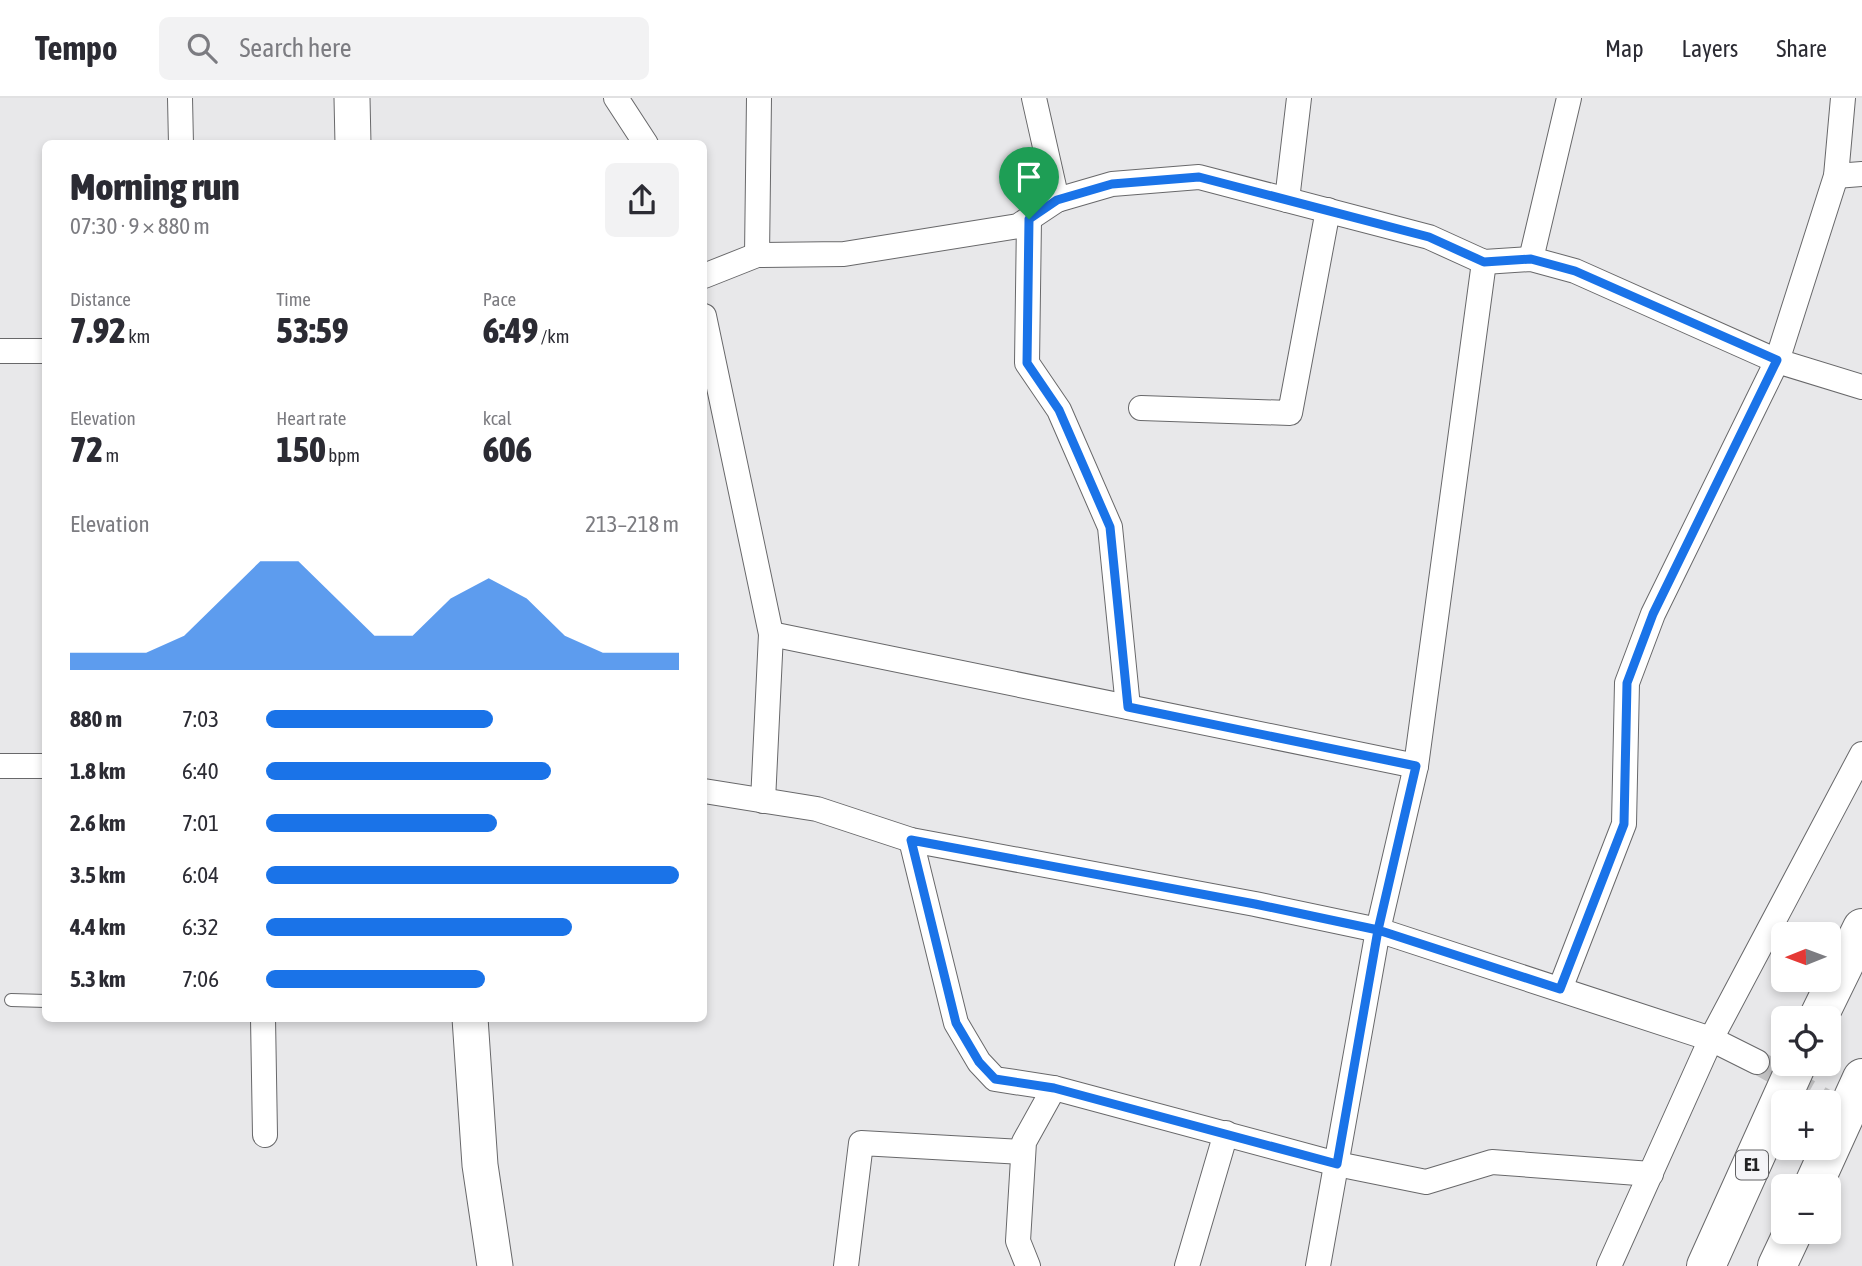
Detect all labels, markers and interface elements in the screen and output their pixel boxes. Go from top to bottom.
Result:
search box [159,17,649,80]
text: Tempo [35,29,117,67]
icon: search [183,29,221,67]
text: Search here [239,33,352,63]
text: Map [1605,35,1644,62]
text: Layers [1682,35,1738,62]
text: Share [1776,35,1827,62]
pin [999,147,1059,219]
icon: arrive [1010,158,1048,196]
button: share [605,163,679,237]
text: Morning run [70,165,240,208]
text: 07:30 · 9 × 880 m [70,213,210,239]
text: Distance [70,288,131,310]
text: Time [276,288,311,310]
text: Pace [483,288,516,310]
text: 7.92 [70,310,126,350]
text: 53:59 [276,310,348,350]
text: 6:49 [483,310,538,350]
text: km [126,325,150,347]
text: /km [538,325,569,347]
text: Elevation [70,407,136,429]
text: Heart rate [276,407,346,429]
text: kcal [483,407,512,429]
text: 72 [70,429,103,469]
text: 150 [276,429,326,469]
text: 606 [483,429,532,469]
text: m [103,444,119,466]
text: bpm [326,444,360,466]
text: Elevation [70,511,150,537]
text: 213–218 m [585,511,679,537]
text: 880 m [70,706,122,732]
text: 7:03 [182,706,219,732]
text: 1.8 km [70,758,126,784]
text: 6:40 [182,758,219,784]
text: 2.6 km [70,810,126,836]
text: 7:01 [182,810,219,836]
text: 3.5 km [70,862,126,888]
text: 6:04 [182,862,219,888]
text: 4.4 km [70,914,126,940]
text: 6:32 [182,914,219,940]
north arrow [1771,922,1841,992]
map controls [1771,922,1841,1244]
text: 5.3 km [70,966,126,992]
text: 7:06 [182,966,219,992]
button: locate [1771,1006,1841,1076]
button: + [1771,1090,1841,1160]
road number: E1 [1736,1150,1768,1180]
button: − [1771,1174,1841,1244]

